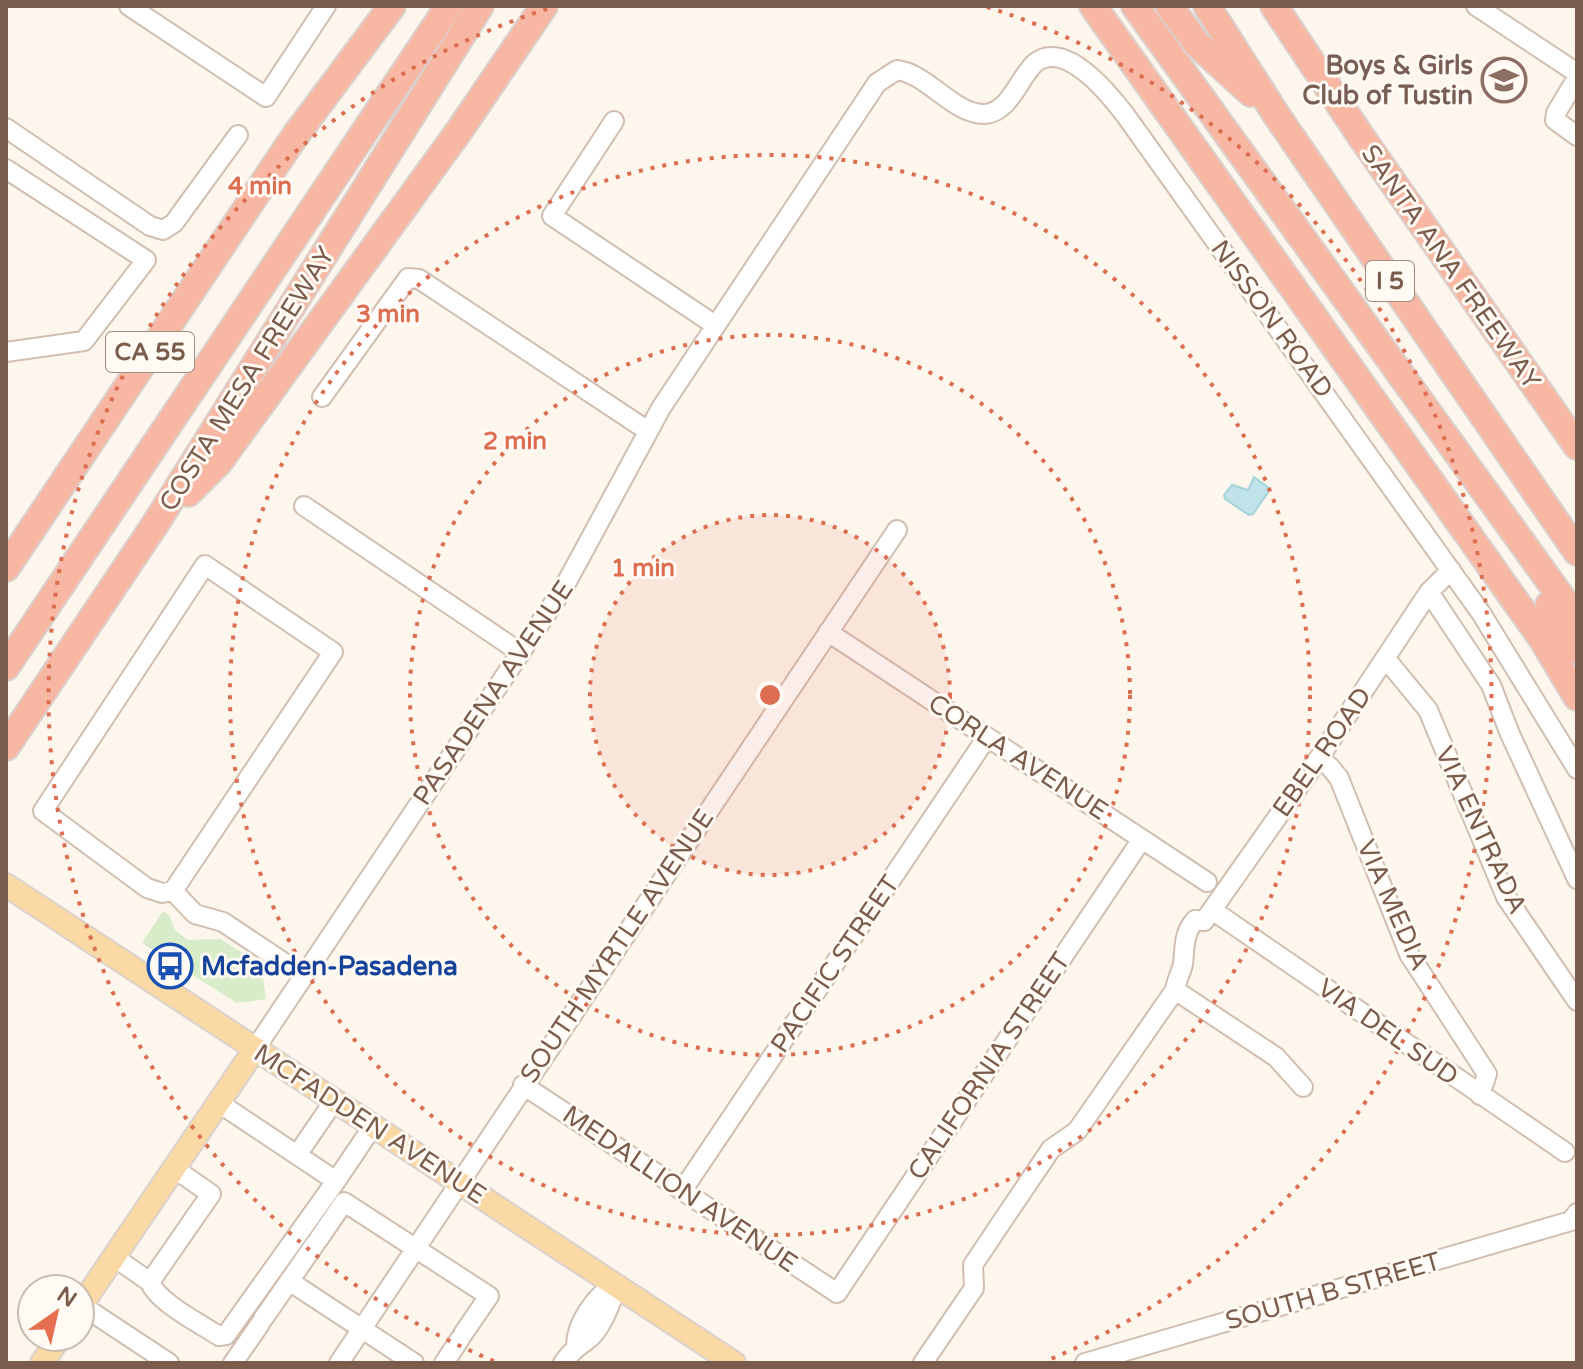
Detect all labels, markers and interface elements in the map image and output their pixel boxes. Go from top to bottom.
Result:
place label: Boys & Girls Club of Tustin [1302,50,1473,111]
school or university icon: Boys & Girls Club of Tustin [1480,56,1528,104]
street label: SANTA ANA FREEWAY [1355,139,1547,395]
text: 4 min [228,172,292,201]
street label: NISSON ROAD [1204,234,1340,404]
street label: COSTA MESA FREEWAY [153,241,341,517]
road number: I 5 [1366,261,1414,301]
text: 3 min [356,300,420,329]
road number: CA 55 [106,332,194,372]
text: 2 min [483,427,547,456]
text: 1 min [611,554,675,583]
street label: PASADENA AVENUE [406,575,580,811]
centre of rings [756,681,784,709]
street label: EBEL ROAD [1266,681,1378,823]
street label: CORLA AVENUE [922,687,1114,827]
street label: VIA ENTRADA [1429,741,1533,919]
street label: SOUTH MYRTLE AVENUE [514,803,720,1089]
street label: VIA MEDIA [1350,835,1436,975]
street label: PACIFIC STREET [764,869,906,1059]
bus stop icon: Mcfadden-Pasadena [146,942,194,990]
street label: CALIFORNIA STREET [901,946,1077,1186]
place label: Mcfadden-Pasadena [201,951,458,982]
street label: VIA DEL SUD [1312,972,1464,1092]
street label: MCFADDEN AVENUE [248,1037,492,1211]
street label: MEDALLION AVENUE [557,1099,803,1279]
street label: SOUTH B STREET [1222,1245,1444,1337]
north arrow [16,1273,96,1353]
text: N [52,1282,81,1313]

